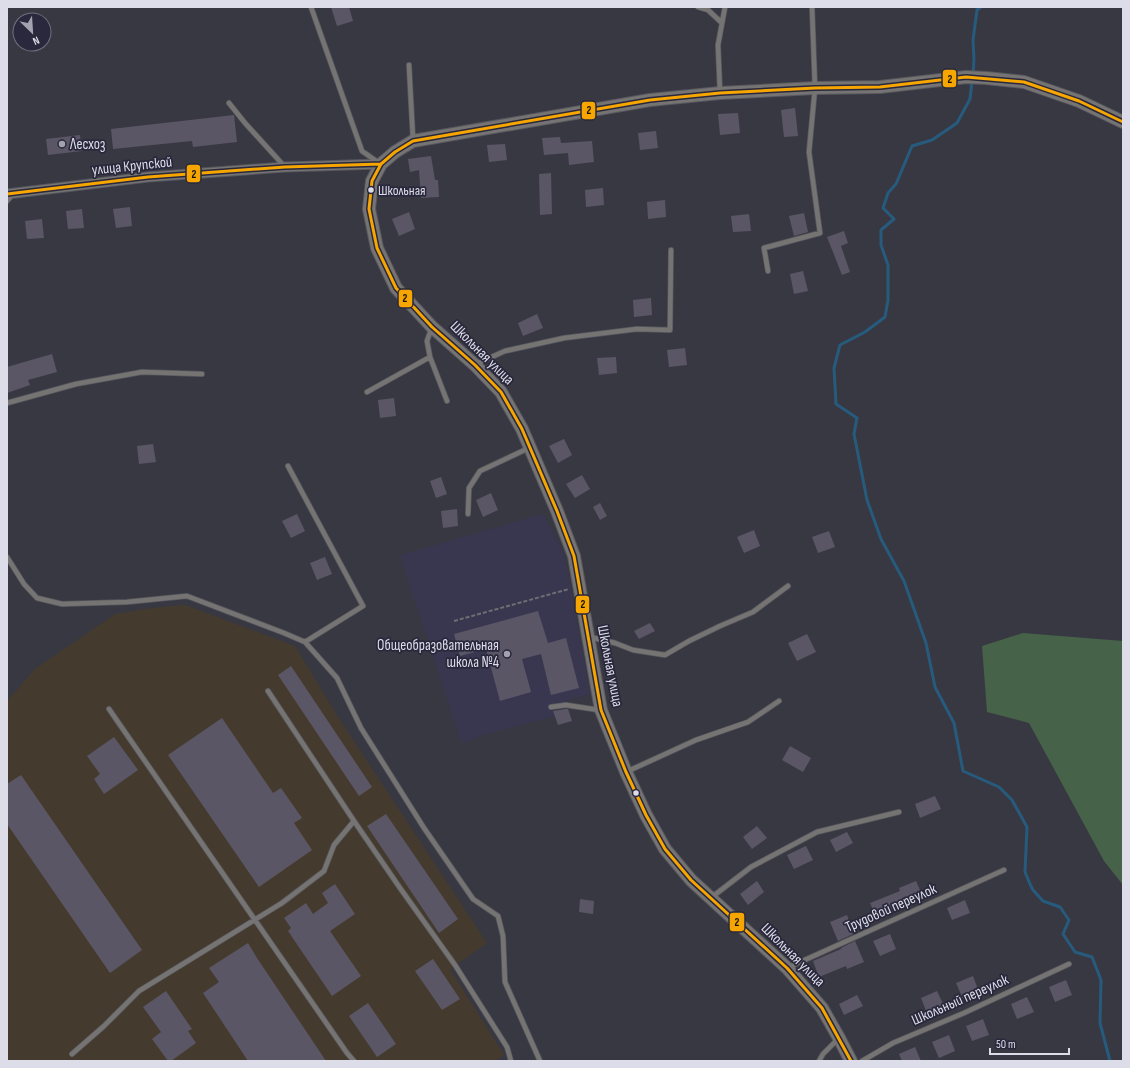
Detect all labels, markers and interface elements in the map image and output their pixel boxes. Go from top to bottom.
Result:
north arrow [12,12,52,52]
text: N [30,33,41,48]
line badge: 2 [942,69,957,88]
text: 2 [948,73,953,86]
line badge: 2 [581,101,596,120]
text: 2 [587,104,592,117]
place label: Лесхоз [69,135,105,154]
marker: Лесхоз [57,139,67,149]
street label: улица Крупской [91,152,173,180]
line badge: 2 [186,164,201,183]
text: 2 [192,168,197,181]
place label: Школьная [378,182,426,199]
marker: Школьная [366,185,376,195]
line badge: 2 [398,289,413,308]
text: 2 [403,292,408,305]
street label: Школьная улица [446,317,518,389]
line badge: 2 [575,595,590,614]
text: 2 [581,598,586,611]
street label: Школьная улица [593,624,627,709]
place label: Общеобразовательная школа №4 [377,636,499,672]
marker: Общеобразовательная школа №4 [502,649,512,659]
unlabelled marker [631,788,641,798]
street label: Трудовой переулок [842,879,940,937]
line badge: 2 [729,912,745,932]
text: 2 [735,916,740,929]
street label: Школьная улица [757,919,829,991]
street label: Школьный переулок [909,970,1012,1030]
scale bar [990,1030,1069,1056]
text: 50 m [996,1037,1016,1052]

